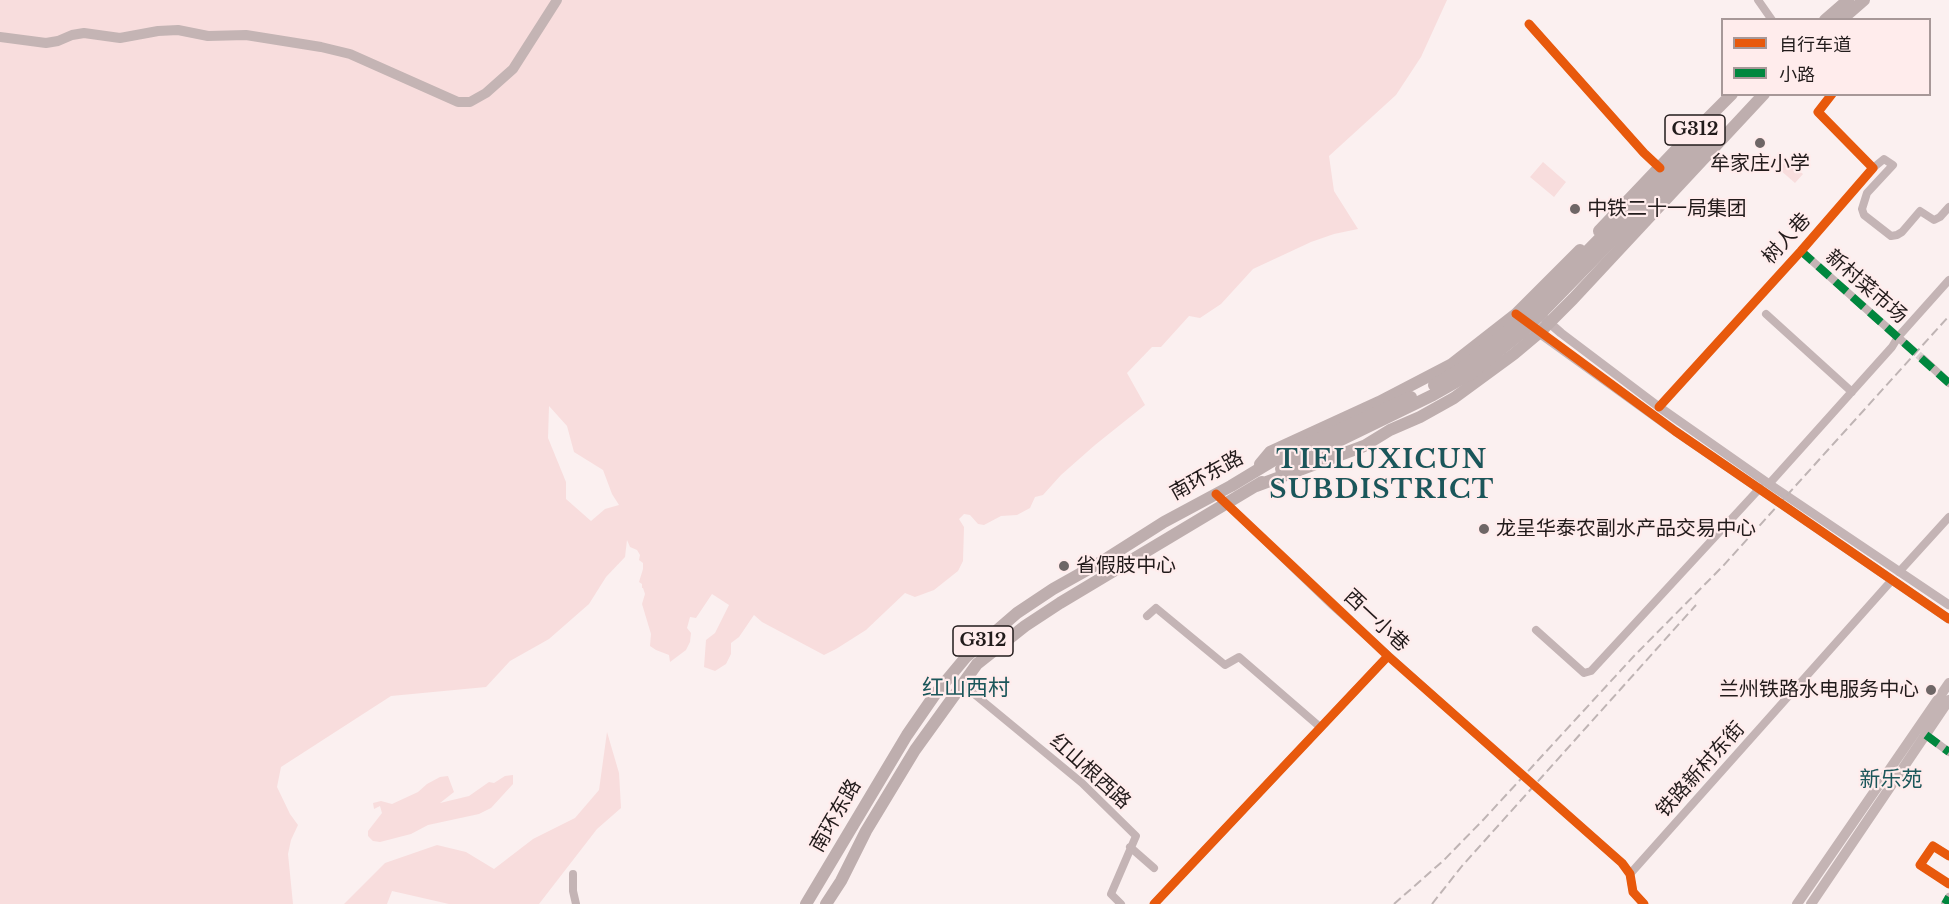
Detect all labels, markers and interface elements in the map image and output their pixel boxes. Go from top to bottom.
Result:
legend [1721,18,1931,96]
text: 自行车道 [1779,34,1851,56]
text: 小路 [1779,64,1815,86]
road number: G312 [1665,115,1725,145]
marker: 牟家庄小学 [1753,136,1767,150]
place label: 牟家庄小学 [1710,152,1810,176]
place label: 中铁二十一局集团 [1587,197,1747,221]
marker: 中铁二十一局集团 [1568,202,1582,216]
street label: 树人巷 [1758,209,1816,269]
street label: 新村菜市场 [1820,245,1912,329]
district label: TIELUXICUN SUBDISTRICT [1269,445,1495,506]
street label: 南环东路 [1166,446,1248,506]
place label: 龙呈华泰农副水产品交易中心 [1496,517,1756,541]
marker: 龙呈华泰农副水产品交易中心 [1477,522,1491,536]
place label: 省假肢中心 [1076,554,1176,578]
marker: 省假肢中心 [1057,559,1071,573]
street label: 西一小巷 [1339,585,1413,657]
road number: G312 [953,626,1013,656]
district label: 红山西村 [922,676,1010,702]
place label: 兰州铁路水电服务中心 [1719,678,1919,702]
marker: 兰州铁路水电服务中心 [1924,683,1938,697]
street label: 铁路新村东街 [1652,717,1750,823]
street label: 红山根西路 [1045,730,1135,814]
district label: 新乐苑 [1860,767,1922,793]
street label: 南环东路 [806,775,866,857]

